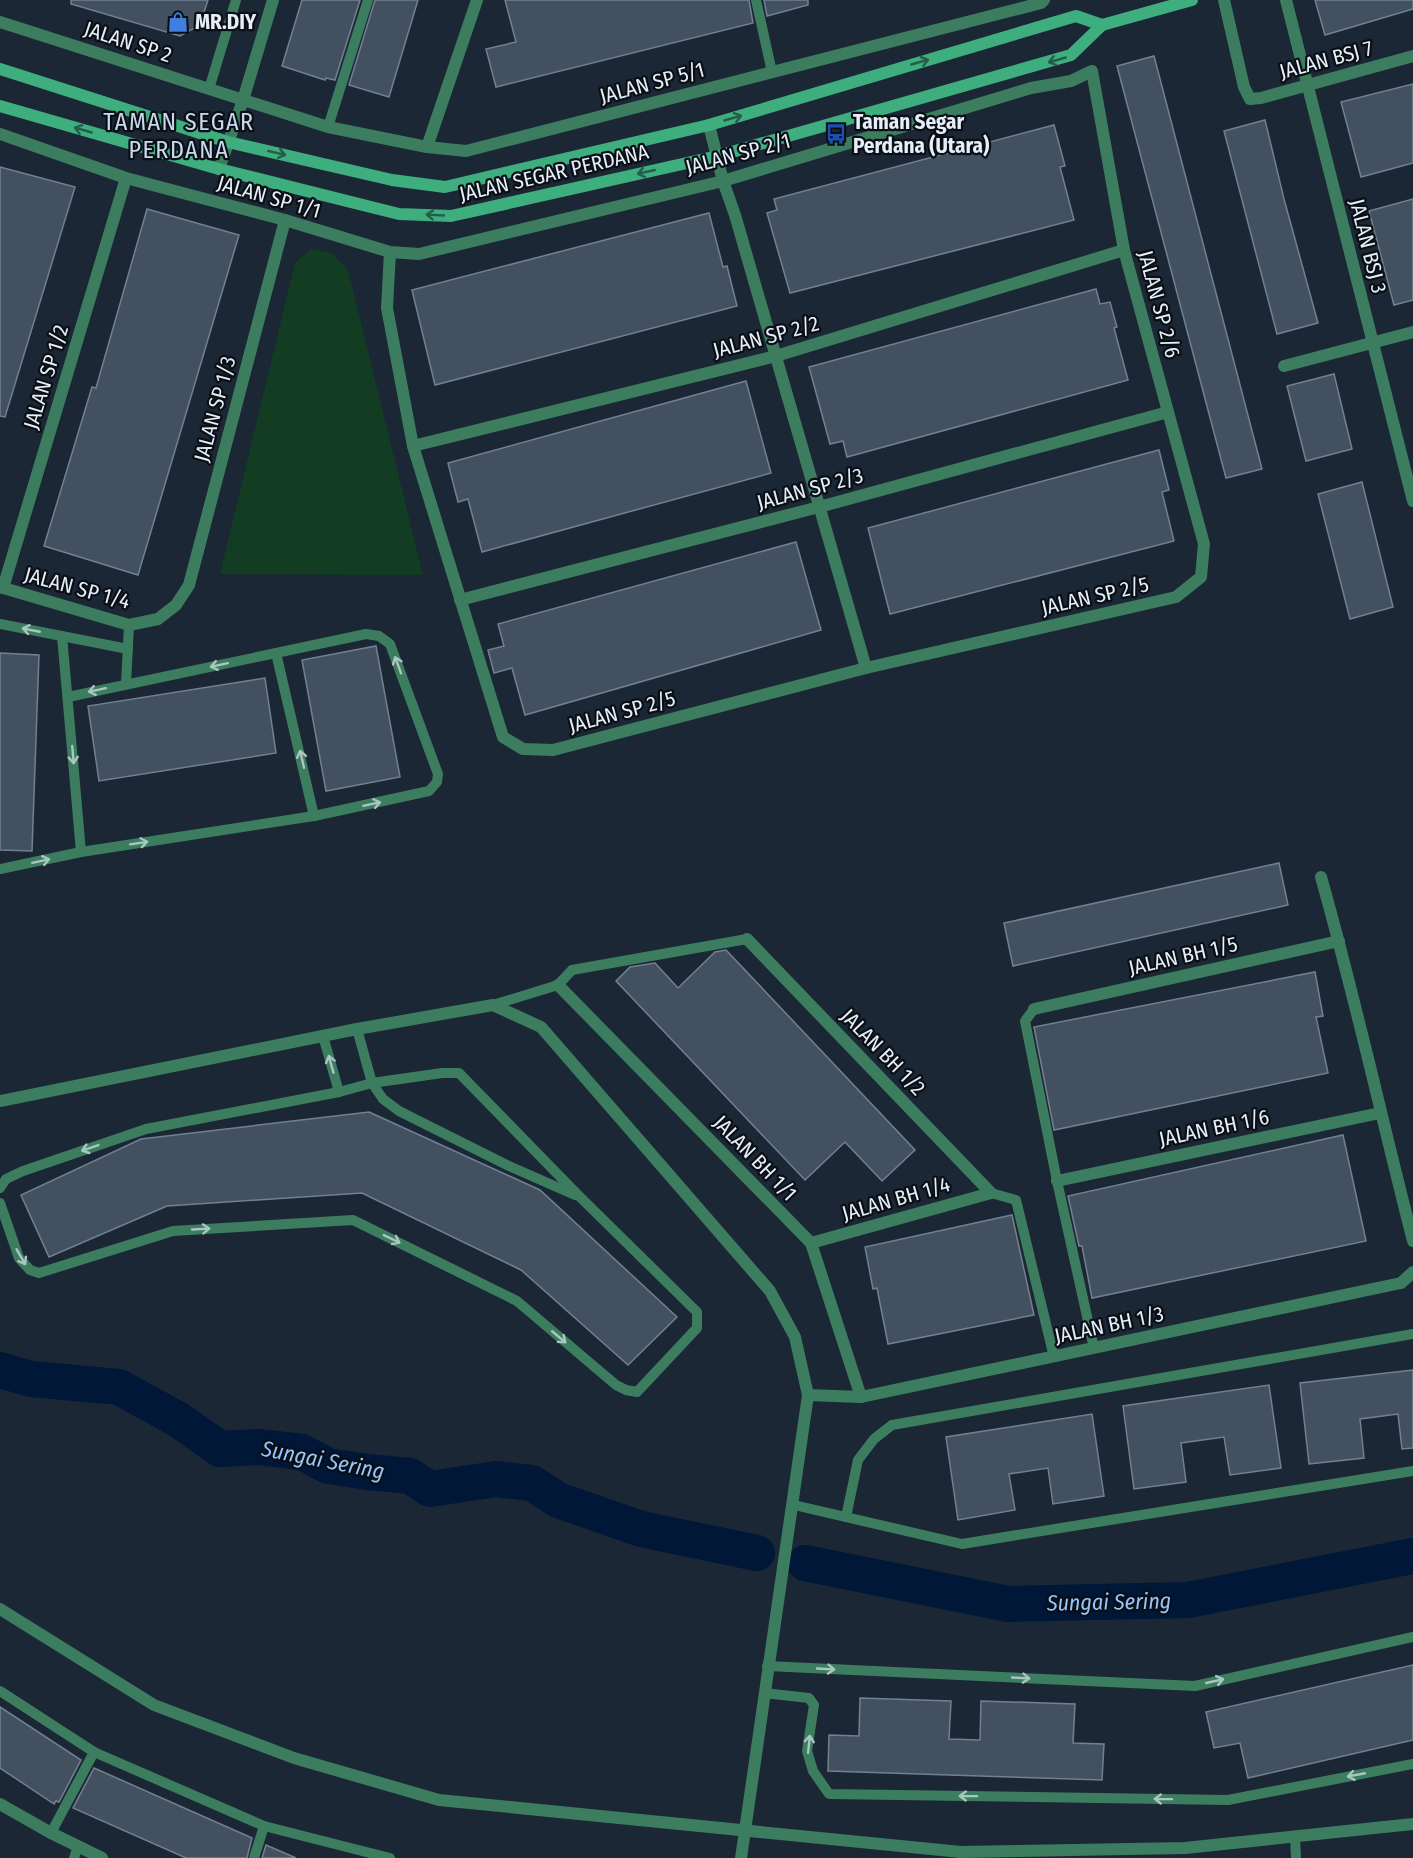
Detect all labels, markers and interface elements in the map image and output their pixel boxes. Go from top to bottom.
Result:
place label: MR.DIY [195,9,257,35]
shop icon: MR.DIY [166,10,190,34]
street label: JALAN SP 2 [81,16,175,68]
street label: JALAN BSJ 7 [1277,35,1375,85]
one-way arrow [1048,54,1067,66]
one-way arrow [910,56,929,67]
street label: JALAN SP 5/1 [597,57,707,109]
district label: TAMAN SEGAR PERDANA [103,108,255,164]
place label: Taman Segar Perdana (Utara) [853,109,989,159]
one-way arrow [723,112,742,123]
bus stop icon: Taman Segar Perdana (Utara) [824,122,848,146]
one-way arrow [74,124,93,135]
street label: JALAN SP 2/1 [683,128,793,180]
street label: JALAN SEGAR PERDANA [457,139,651,207]
one-way arrow [267,148,286,160]
one-way arrow [637,167,656,179]
street label: JALAN SP 1/1 [214,170,324,224]
street label: JALAN BSJ 3 [1344,196,1392,296]
one-way arrow [426,210,446,221]
street label: JALAN SP 2/6 [1132,247,1186,361]
street label: JALAN SP 2/2 [710,310,822,364]
street label: JALAN SP 1/2 [18,322,74,432]
street label: JALAN SP 1/3 [188,353,242,465]
street label: JALAN SP 2/3 [754,462,866,516]
street label: JALAN SP 1/4 [21,561,133,615]
street label: JALAN SP 2/5 [1039,571,1151,621]
one-way arrow [22,624,42,635]
one-way arrow [392,656,403,675]
one-way arrow [210,660,229,671]
one-way arrow [88,685,107,697]
street label: JALAN SP 2/5 [566,685,678,739]
one-way arrow [67,744,78,764]
one-way arrow [295,750,307,769]
one-way arrow [362,797,381,809]
one-way arrow [129,838,148,849]
one-way arrow [31,854,50,866]
street label: JALAN BH 1/5 [1126,931,1240,981]
street label: JALAN BH 1/2 [835,1003,931,1101]
one-way arrow [325,1055,336,1074]
street label: JALAN BH 1/6 [1157,1104,1271,1152]
street label: JALAN BH 1/1 [708,1110,802,1206]
one-way arrow [81,1143,100,1154]
street label: JALAN BH 1/4 [839,1171,953,1227]
one-way arrow [191,1223,211,1234]
one-way arrow [382,1234,400,1245]
one-way arrow [15,1248,27,1265]
street label: JALAN BH 1/3 [1052,1301,1166,1349]
one-way arrow [551,1330,566,1344]
water label: Sungai Sering [258,1435,387,1485]
water label: Sungai Sering [1046,1587,1171,1617]
one-way arrow [815,1663,835,1674]
one-way arrow [1010,1672,1030,1683]
one-way arrow [1205,1675,1224,1687]
one-way arrow [804,1734,815,1754]
one-way arrow [1346,1770,1366,1781]
one-way arrow [959,1790,979,1802]
one-way arrow [1154,1793,1174,1805]

